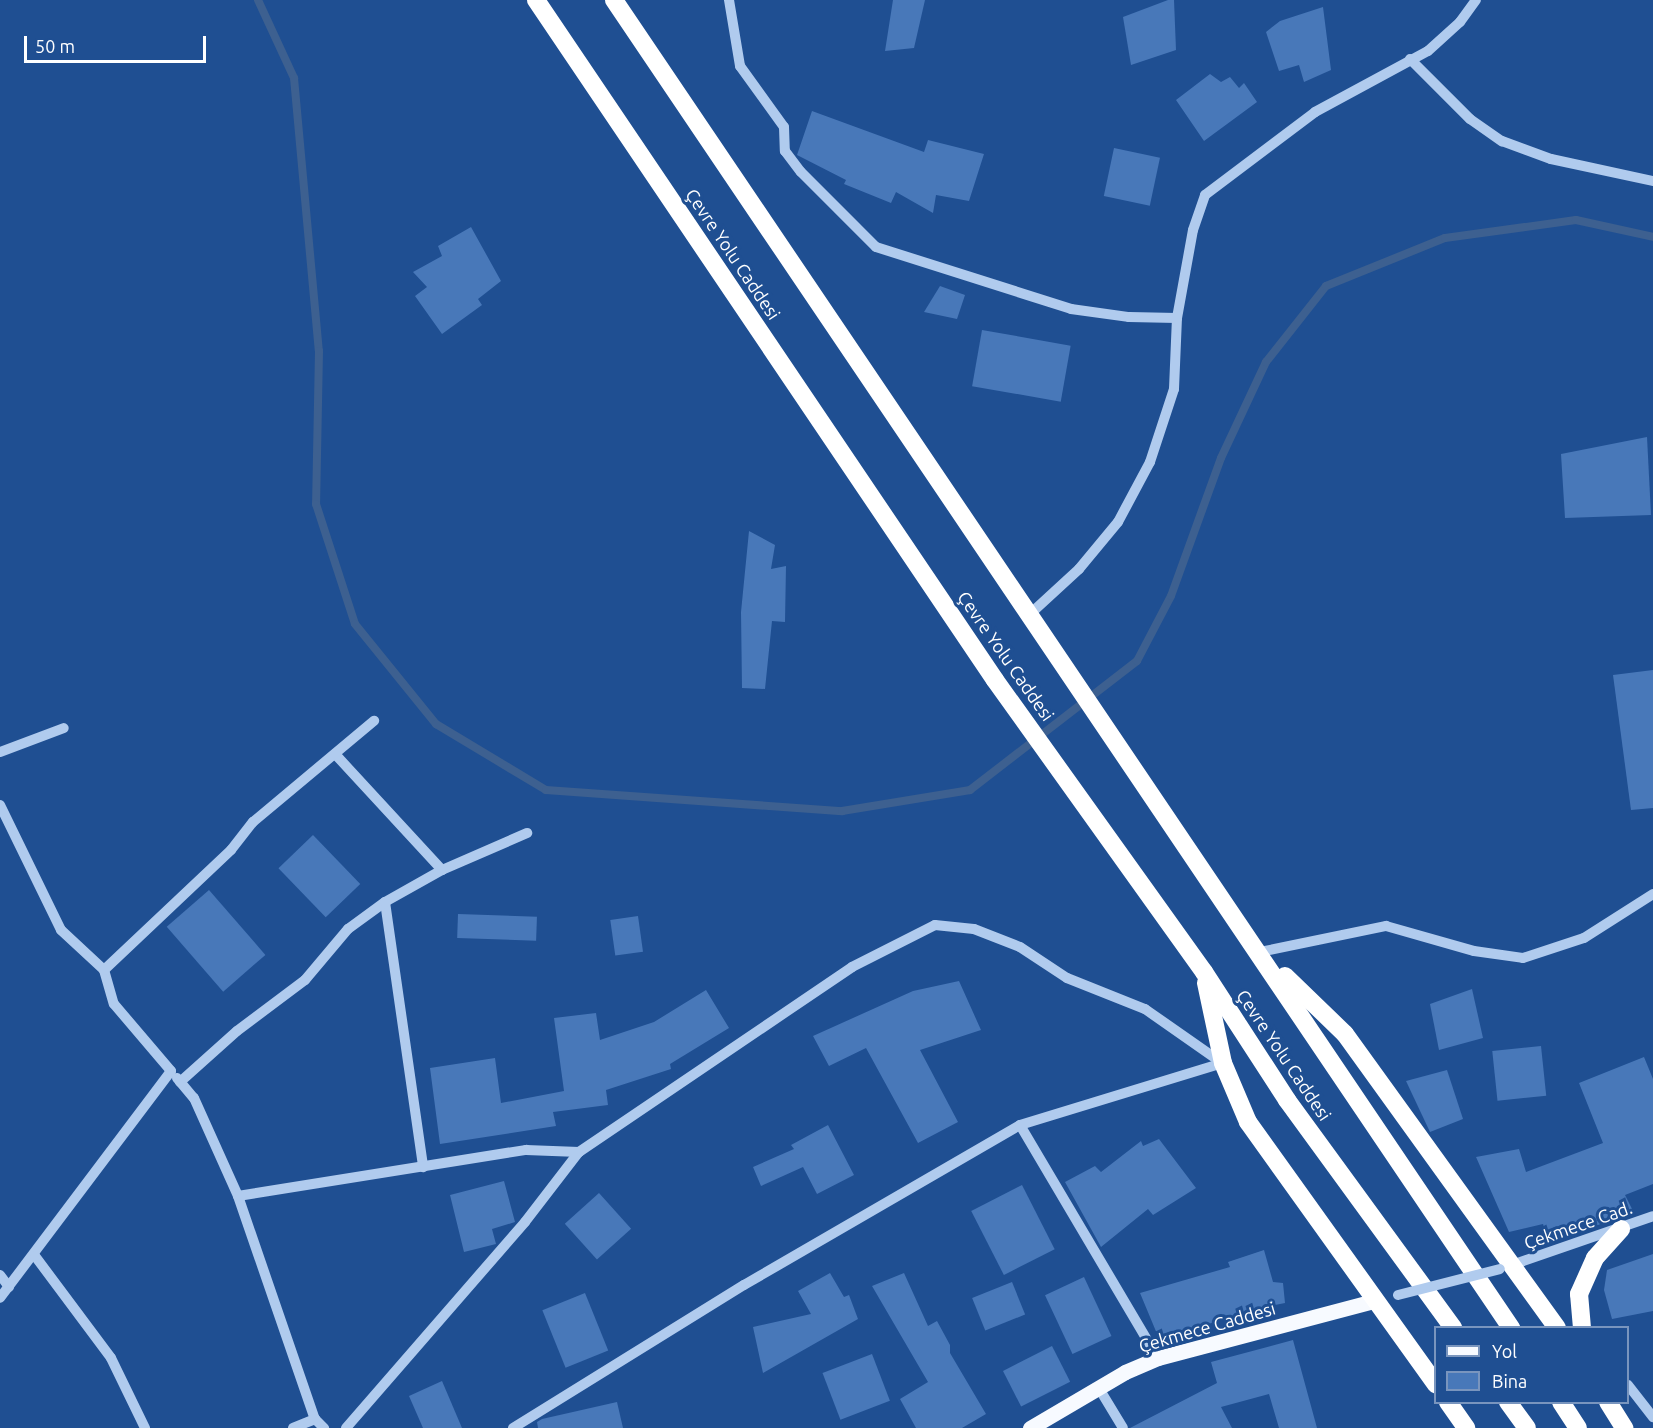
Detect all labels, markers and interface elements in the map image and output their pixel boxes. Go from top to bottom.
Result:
scale bar [27,24,208,62]
text: 50 m [35,36,75,56]
street label: Çevre Yolu Caddesi [681,184,785,324]
street label: Çevre Yolu Caddesi [953,587,1059,725]
street label: Çevre Yolu Caddesi [1232,985,1336,1125]
street label: Çekmece Cad. [1521,1196,1635,1254]
street label: Çekmece Caddesi [1136,1297,1278,1357]
legend [1434,1326,1629,1404]
text: Yol [1492,1341,1517,1361]
text: Bina [1492,1371,1527,1391]

